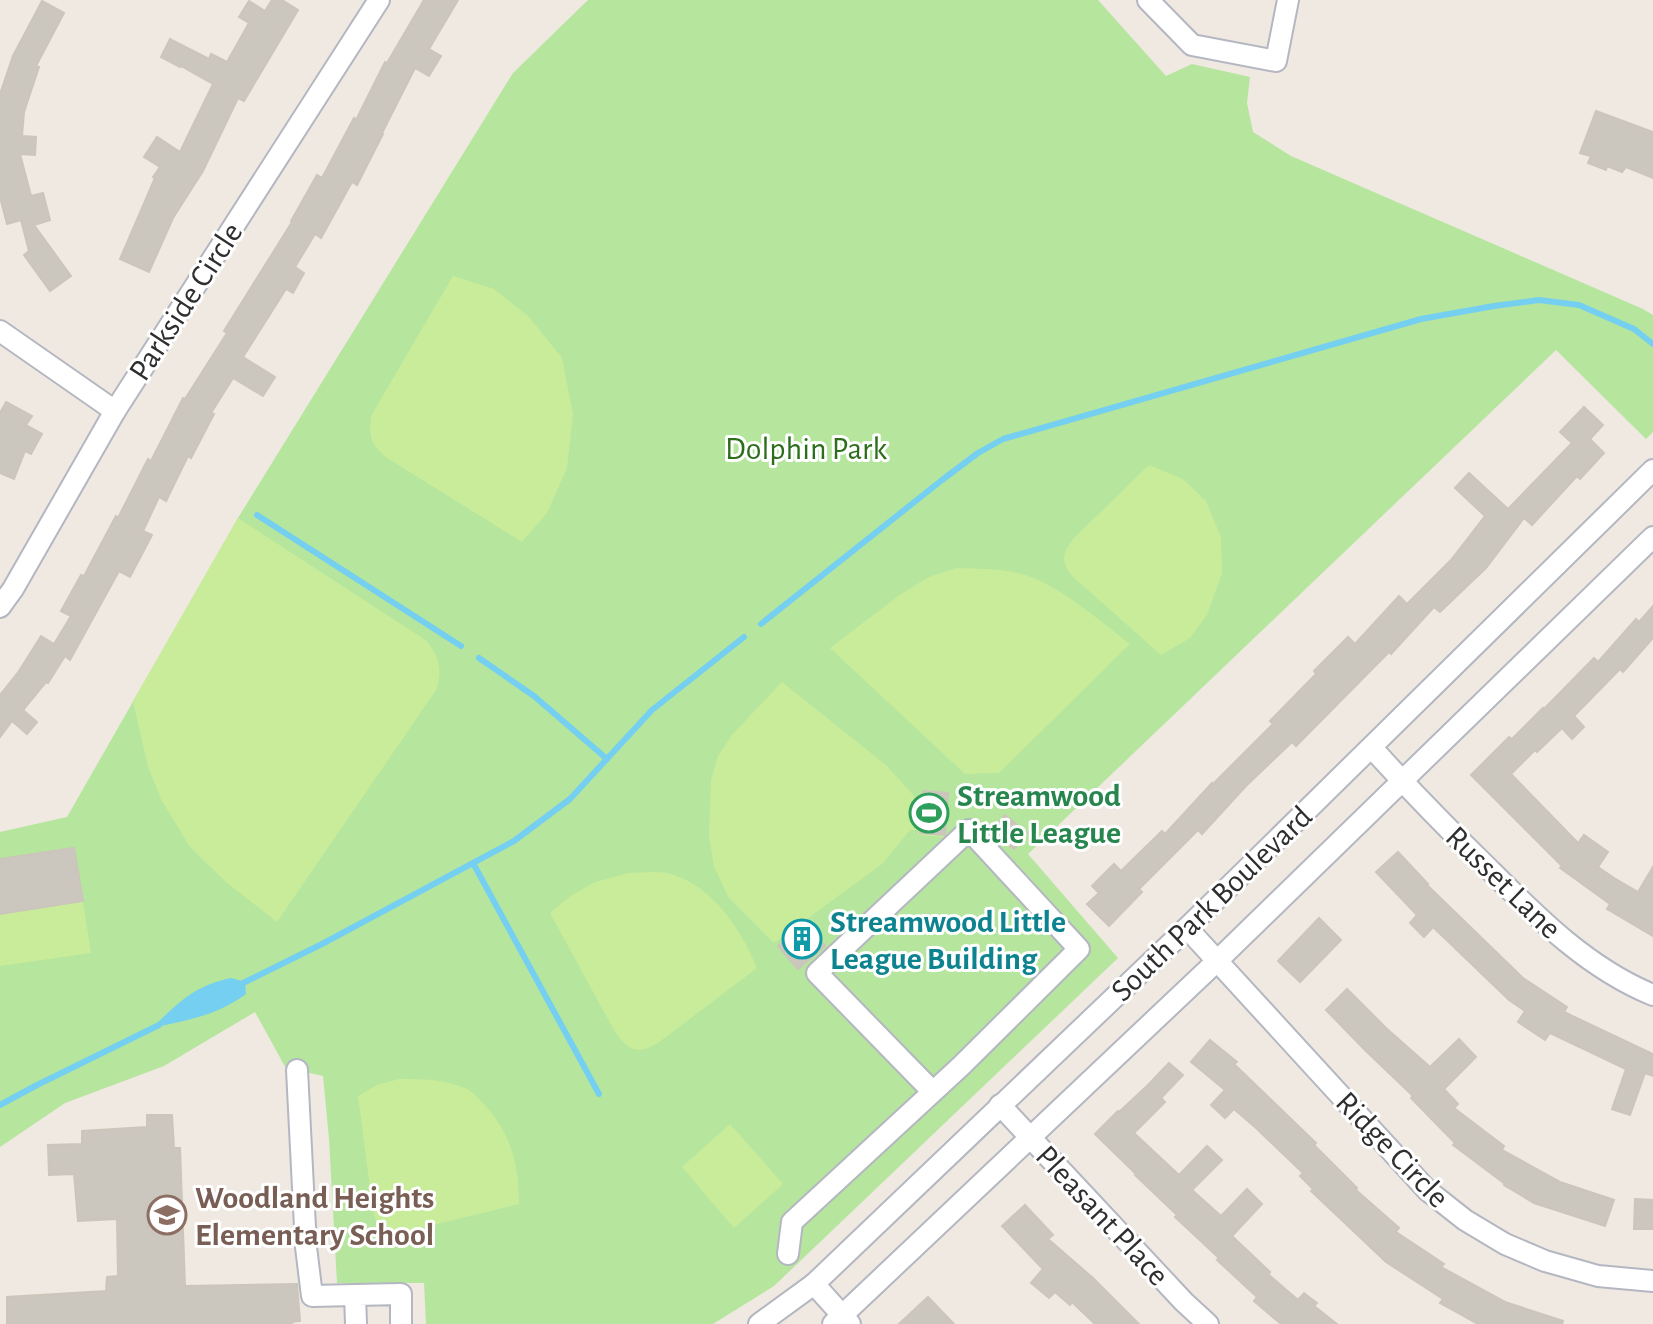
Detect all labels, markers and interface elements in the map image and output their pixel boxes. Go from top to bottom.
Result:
street label: Parkside Circle [123,217,249,386]
park label: Dolphin Park [725,433,887,465]
place label: Streamwood Little League [957,780,1121,849]
sports icon: Streamwood Little League [908,792,950,834]
street label: South Park Boulevard [1105,800,1318,1007]
street label: Russet Lane [1440,820,1567,945]
place label: Streamwood Little League Building [830,906,1066,975]
building icon: Streamwood Little League Building [781,918,823,960]
street label: Ridge Circle [1330,1086,1455,1214]
street label: Pleasant Place [1030,1139,1175,1292]
place label: Woodland Heights Elementary School [195,1182,434,1251]
school or university icon: Woodland Heights Elementary School [146,1194,188,1236]

